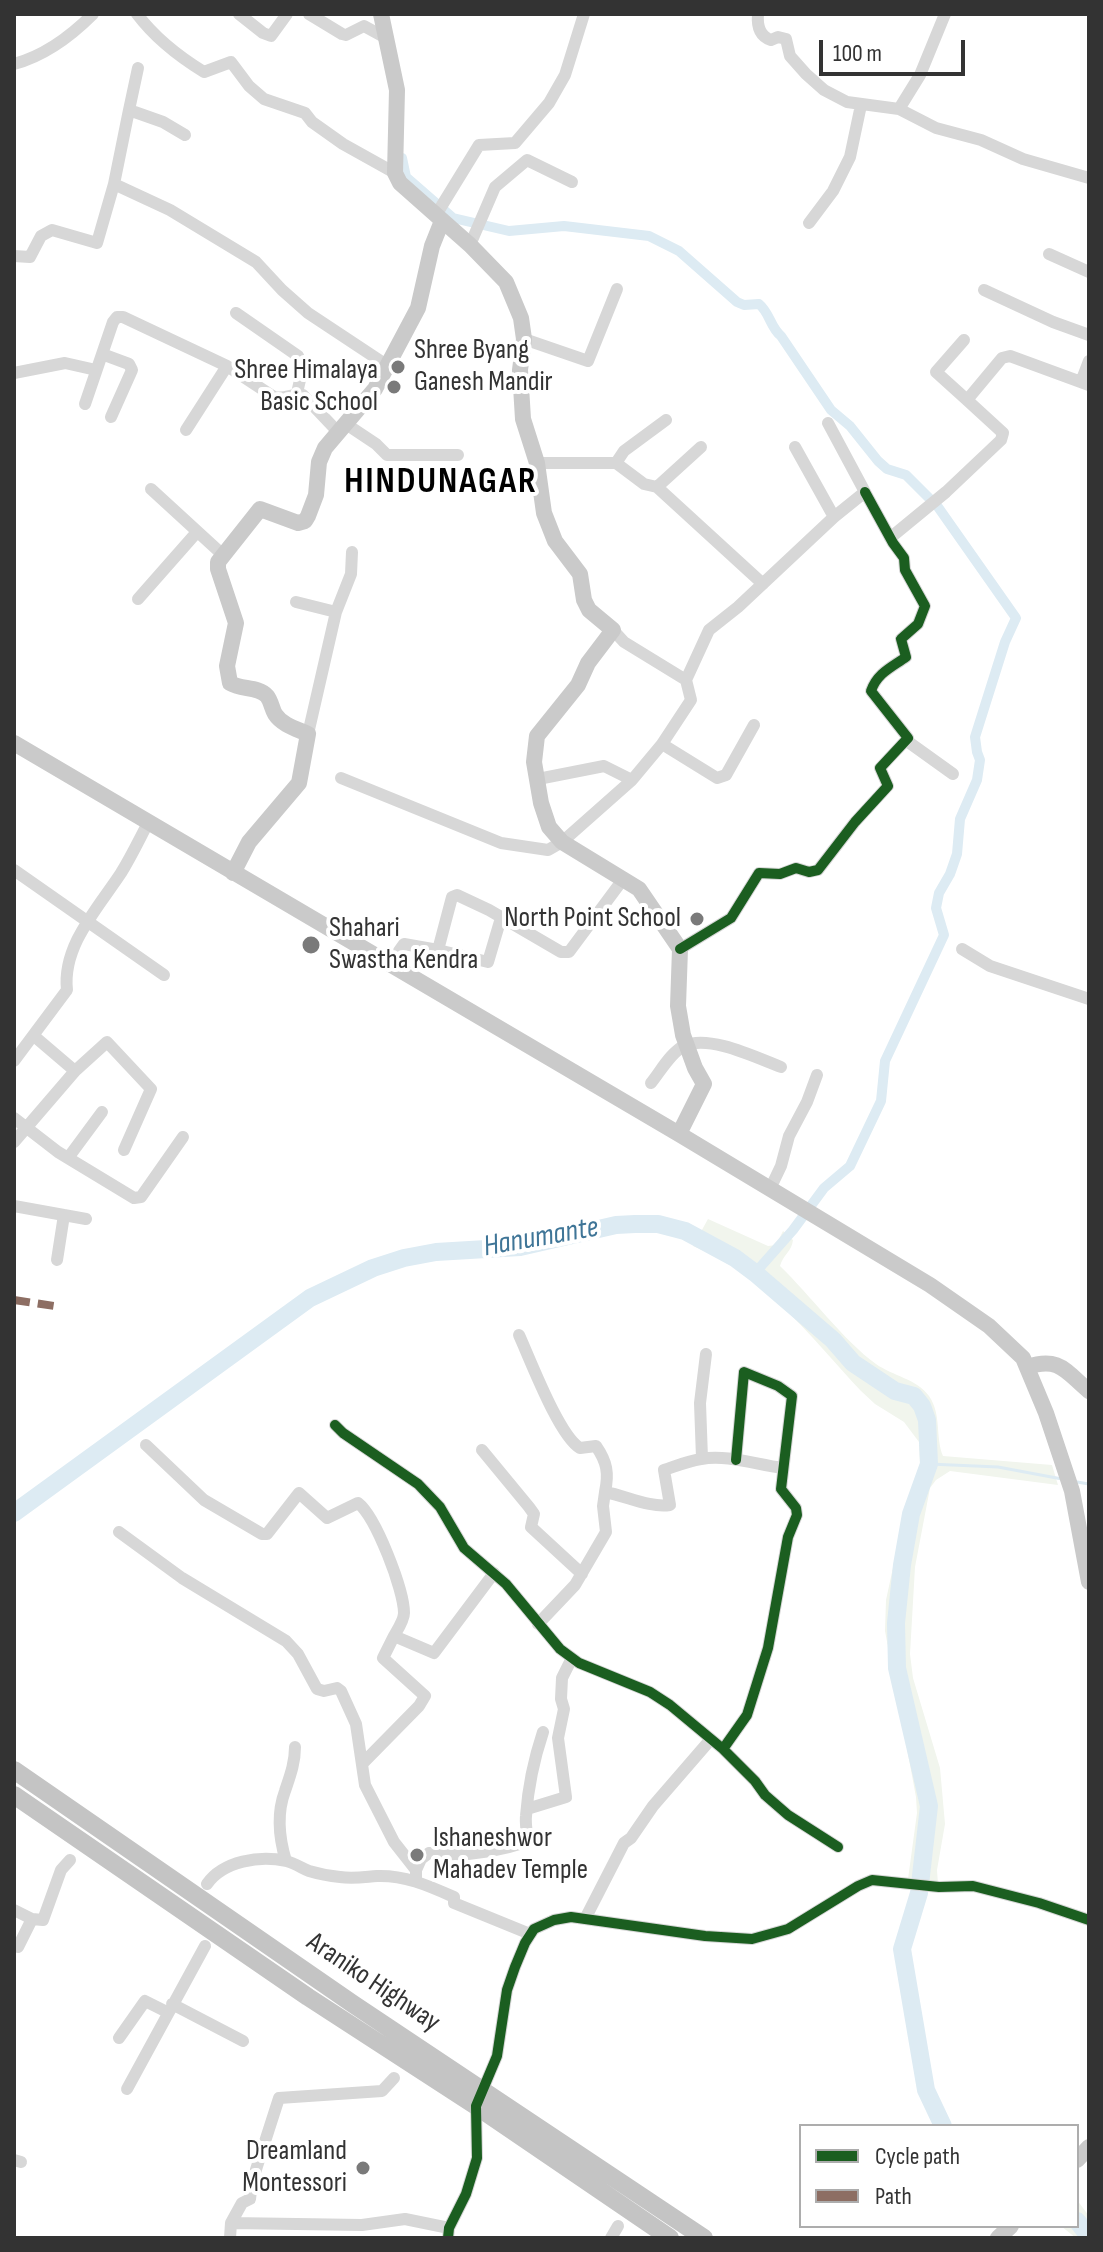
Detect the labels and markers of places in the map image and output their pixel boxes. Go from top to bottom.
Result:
place label: Shree Byang Ganesh Mandir [414,334,553,400]
place label: Shree Himalaya Basic School [234,354,378,420]
marker: Shree Byang Ganesh Mandir [389,358,407,376]
marker: Shree Himalaya Basic School [385,378,403,396]
place label: North Point School [504,902,681,936]
marker: North Point School [688,910,706,928]
place label: Shahari Swastha Kendra [329,912,478,978]
marker: Shahari Swastha Kendra [300,934,322,956]
place label: Ishaneshwor Mahadev Temple [433,1822,588,1888]
marker: Ishaneshwor Mahadev Temple [408,1846,426,1864]
place label: Dreamland Montessori [242,2135,347,2201]
marker: Dreamland Montessori [354,2159,372,2177]

